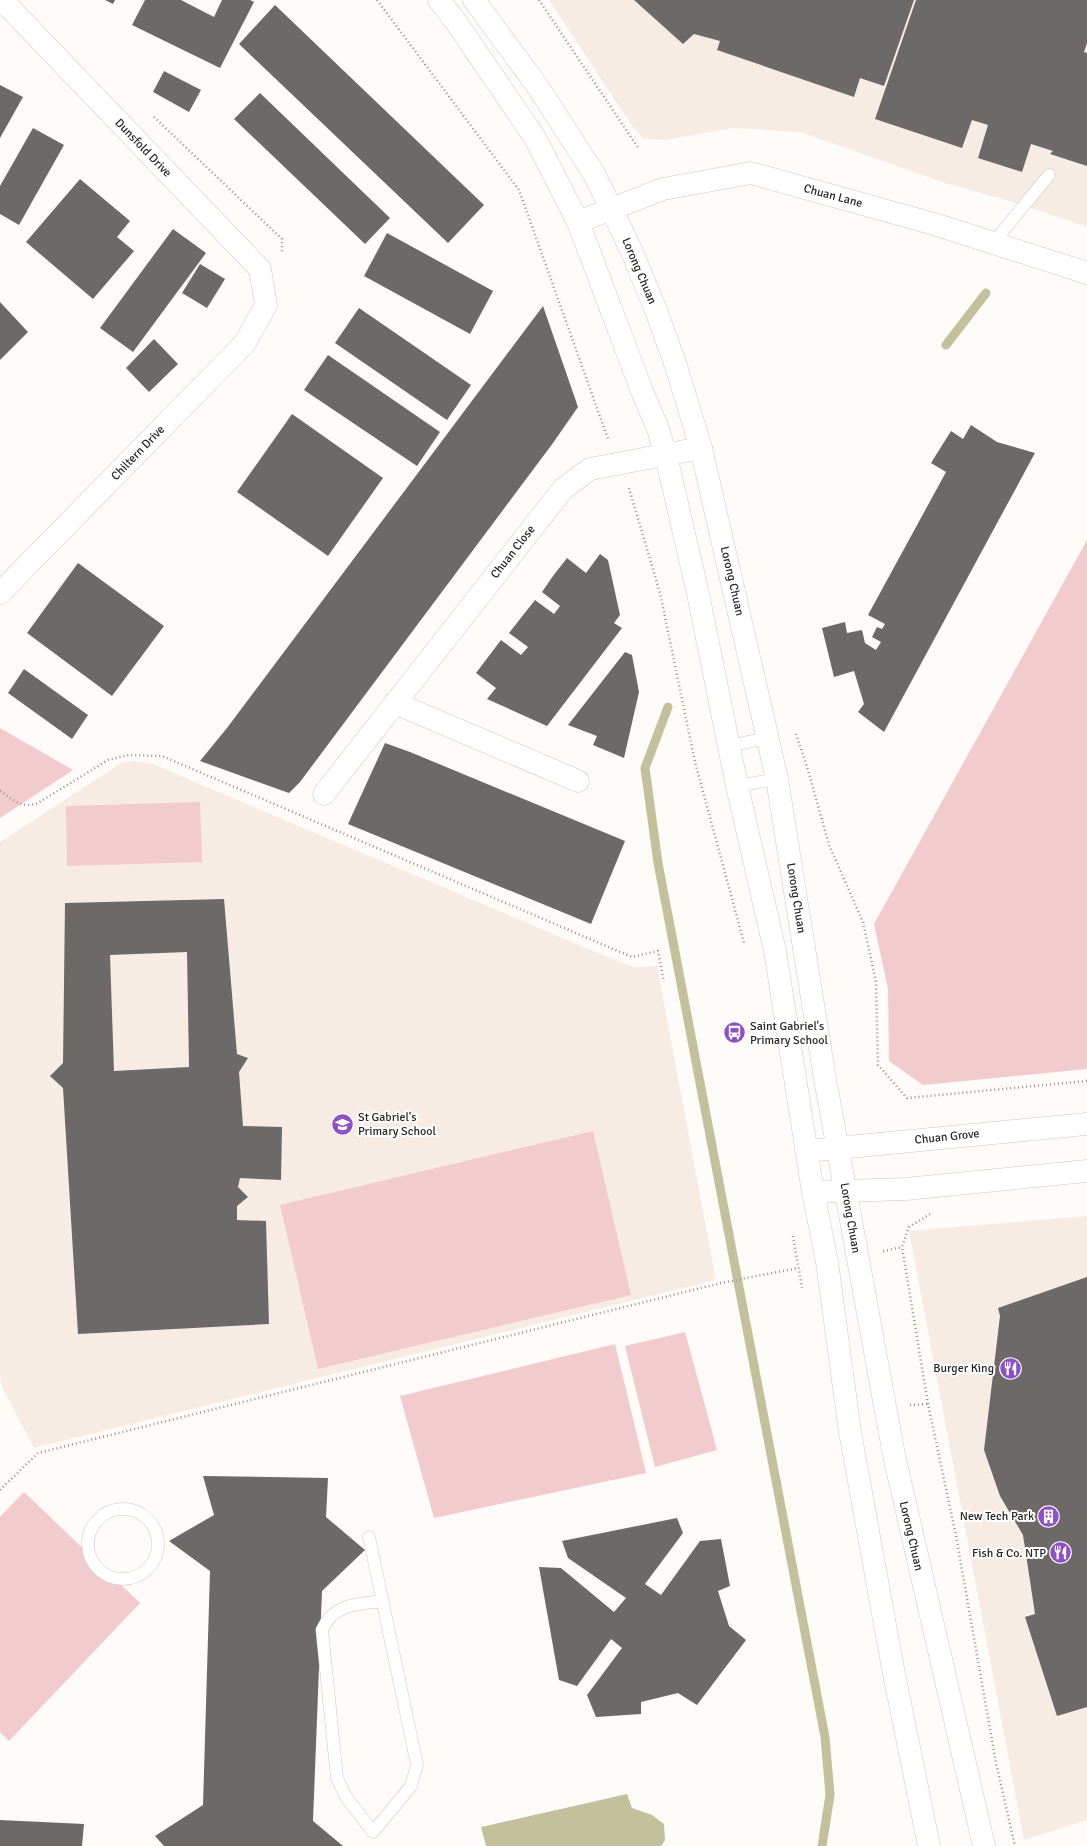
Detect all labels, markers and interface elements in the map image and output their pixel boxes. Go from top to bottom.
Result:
street label: Dunsfold Drive [111,116,175,180]
street label: Chuan Lane [802,181,864,211]
street label: Lorong Chuan [618,235,660,307]
street label: Chiltern Drive [108,422,168,484]
street label: Chuan Close [487,522,539,582]
street label: Lorong Chuan [717,545,747,617]
street label: Lorong Chuan [783,862,809,934]
place label: Saint Gabriel's Primary School [750,1019,828,1048]
bus stop icon: Saint Gabriel's Primary School [721,1020,747,1046]
place label: St Gabriel's Primary School [358,1110,436,1139]
school or university icon: St Gabriel's Primary School [330,1111,356,1137]
street label: Chuan Grove [914,1126,980,1148]
street label: Lorong Chuan [836,1182,864,1254]
restaurant icon: Burger King [997,1355,1023,1381]
place label: Burger King [933,1361,994,1376]
street label: Lorong Chuan [896,1500,926,1572]
building icon: New Tech Park [1036,1503,1062,1529]
place label: New Tech Park [960,1509,1034,1524]
restaurant icon: Fish & Co. NTP [1048,1540,1074,1566]
place label: Fish & Co. NTP [972,1546,1046,1561]

